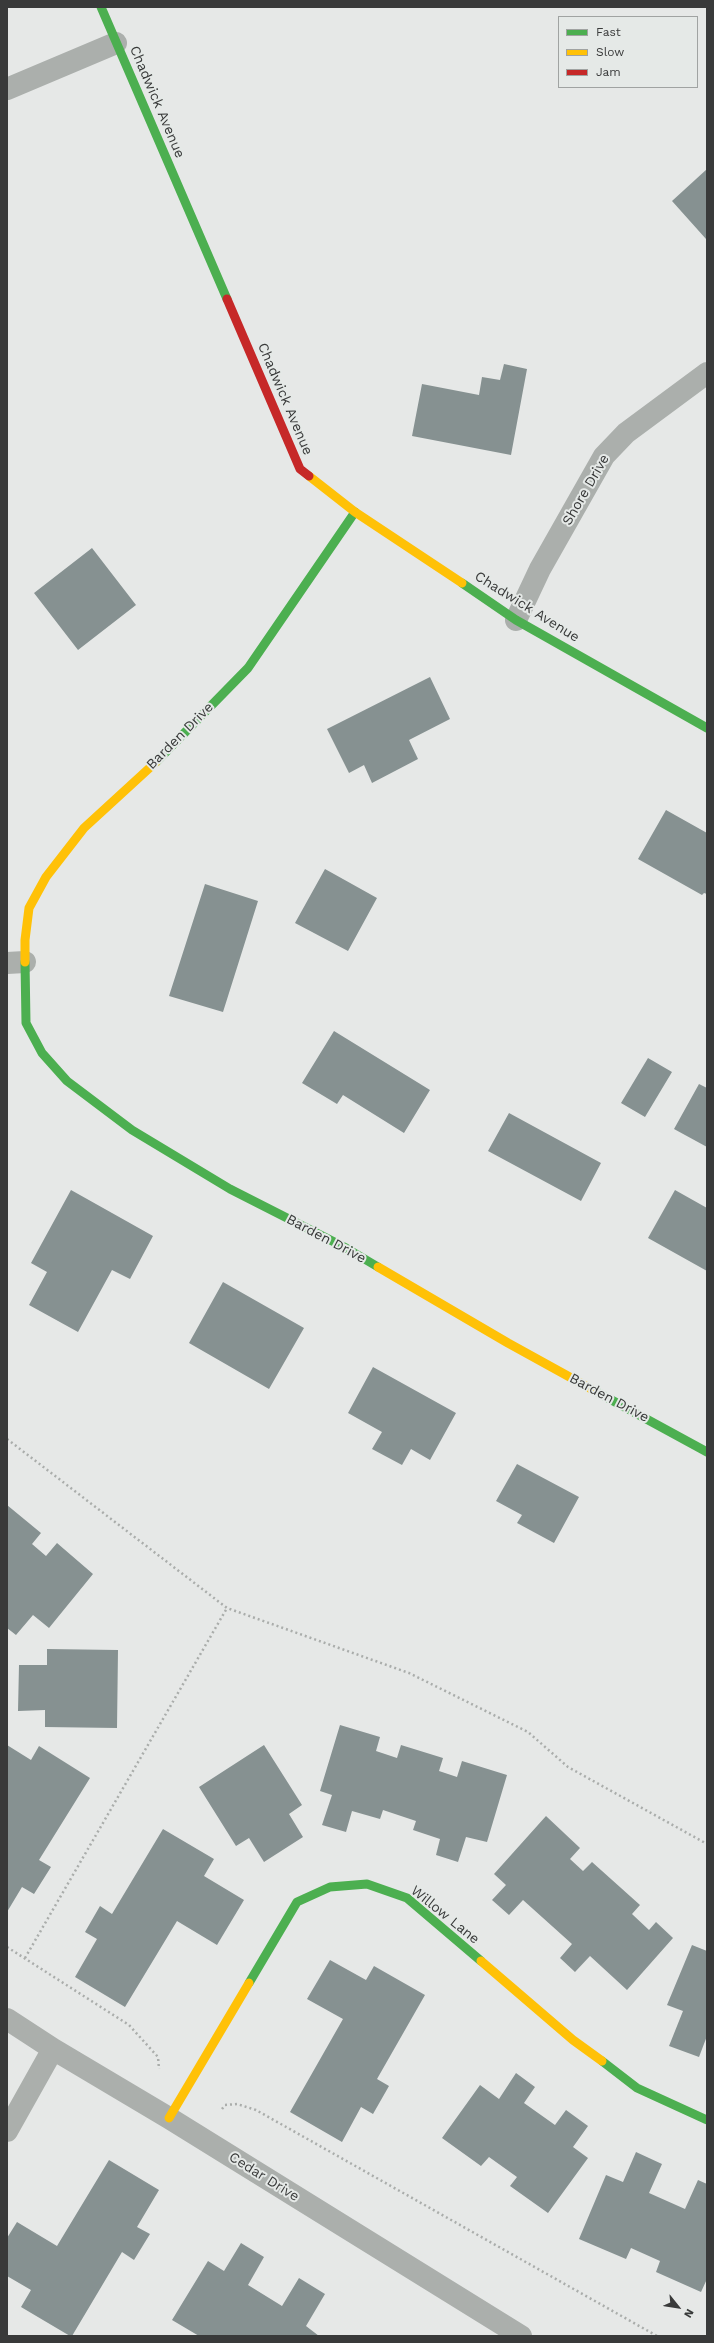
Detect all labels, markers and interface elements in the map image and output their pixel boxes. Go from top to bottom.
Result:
legend [558,16,698,88]
text: Fast [596,25,621,39]
street label: Chadwick Avenue [126,43,188,161]
text: Slow [596,45,624,59]
text: Jam [596,65,621,79]
street label: Chadwick Avenue [254,340,316,458]
street label: Shore Drive [559,452,613,528]
street label: Chadwick Avenue [471,568,583,646]
street label: Barden Drive [143,699,217,773]
street label: Barden Drive [283,1211,369,1267]
street label: Barden Drive [566,1370,652,1426]
street label: Willow Lane [407,1882,483,1948]
street label: Cedar Drive [226,2149,302,2205]
north arrow [658,2287,698,2327]
text: N [681,2306,696,2320]

